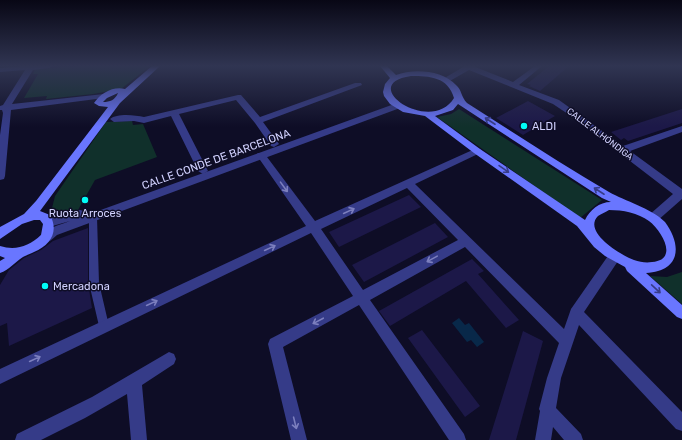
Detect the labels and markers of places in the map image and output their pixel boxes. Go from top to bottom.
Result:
place label: ALDI [532,120,556,133]
marker: ALDI [519,121,529,131]
marker: Ruota Arroces [80,195,90,205]
place label: Ruota Arroces [49,207,122,220]
place label: Mercadona [53,280,110,293]
marker: Mercadona [40,281,50,291]

